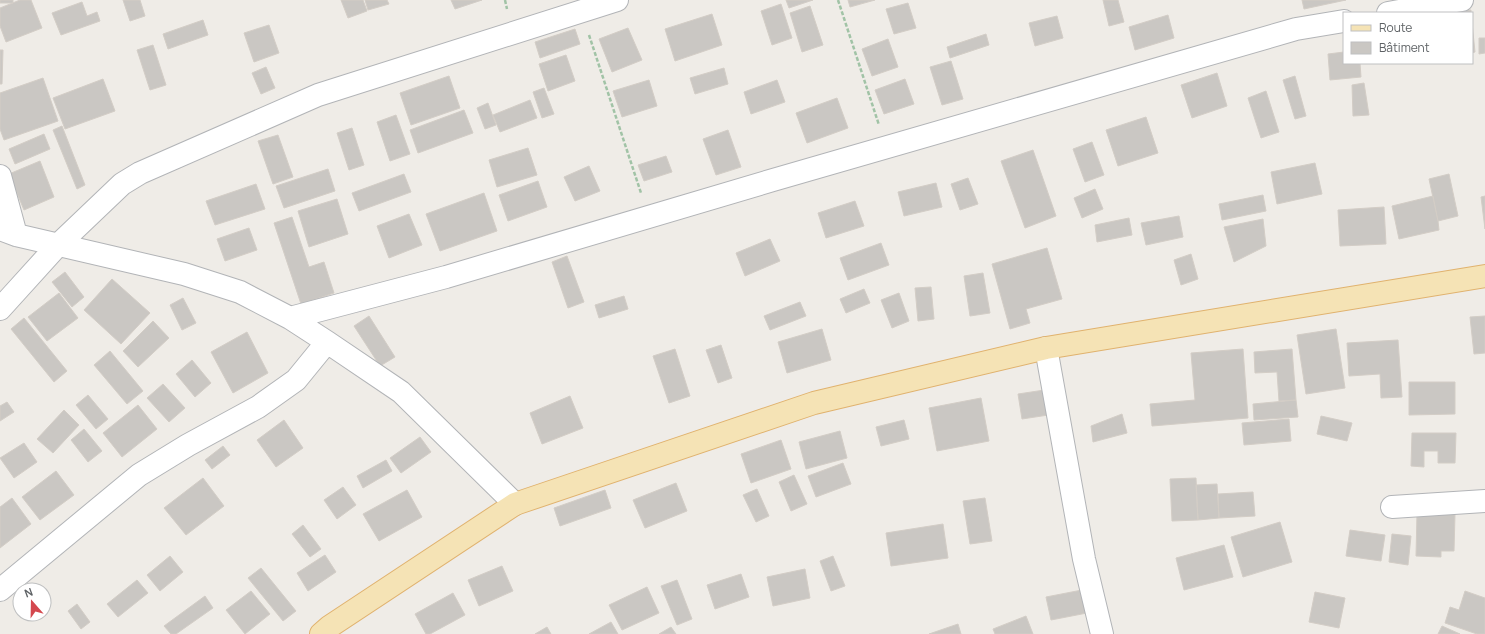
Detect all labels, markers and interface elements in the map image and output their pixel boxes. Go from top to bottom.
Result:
legend [1343,12,1473,64]
text: Route [1379,19,1412,36]
text: Bâtiment [1379,39,1430,56]
north arrow [12,582,52,622]
text: N [22,584,35,601]

